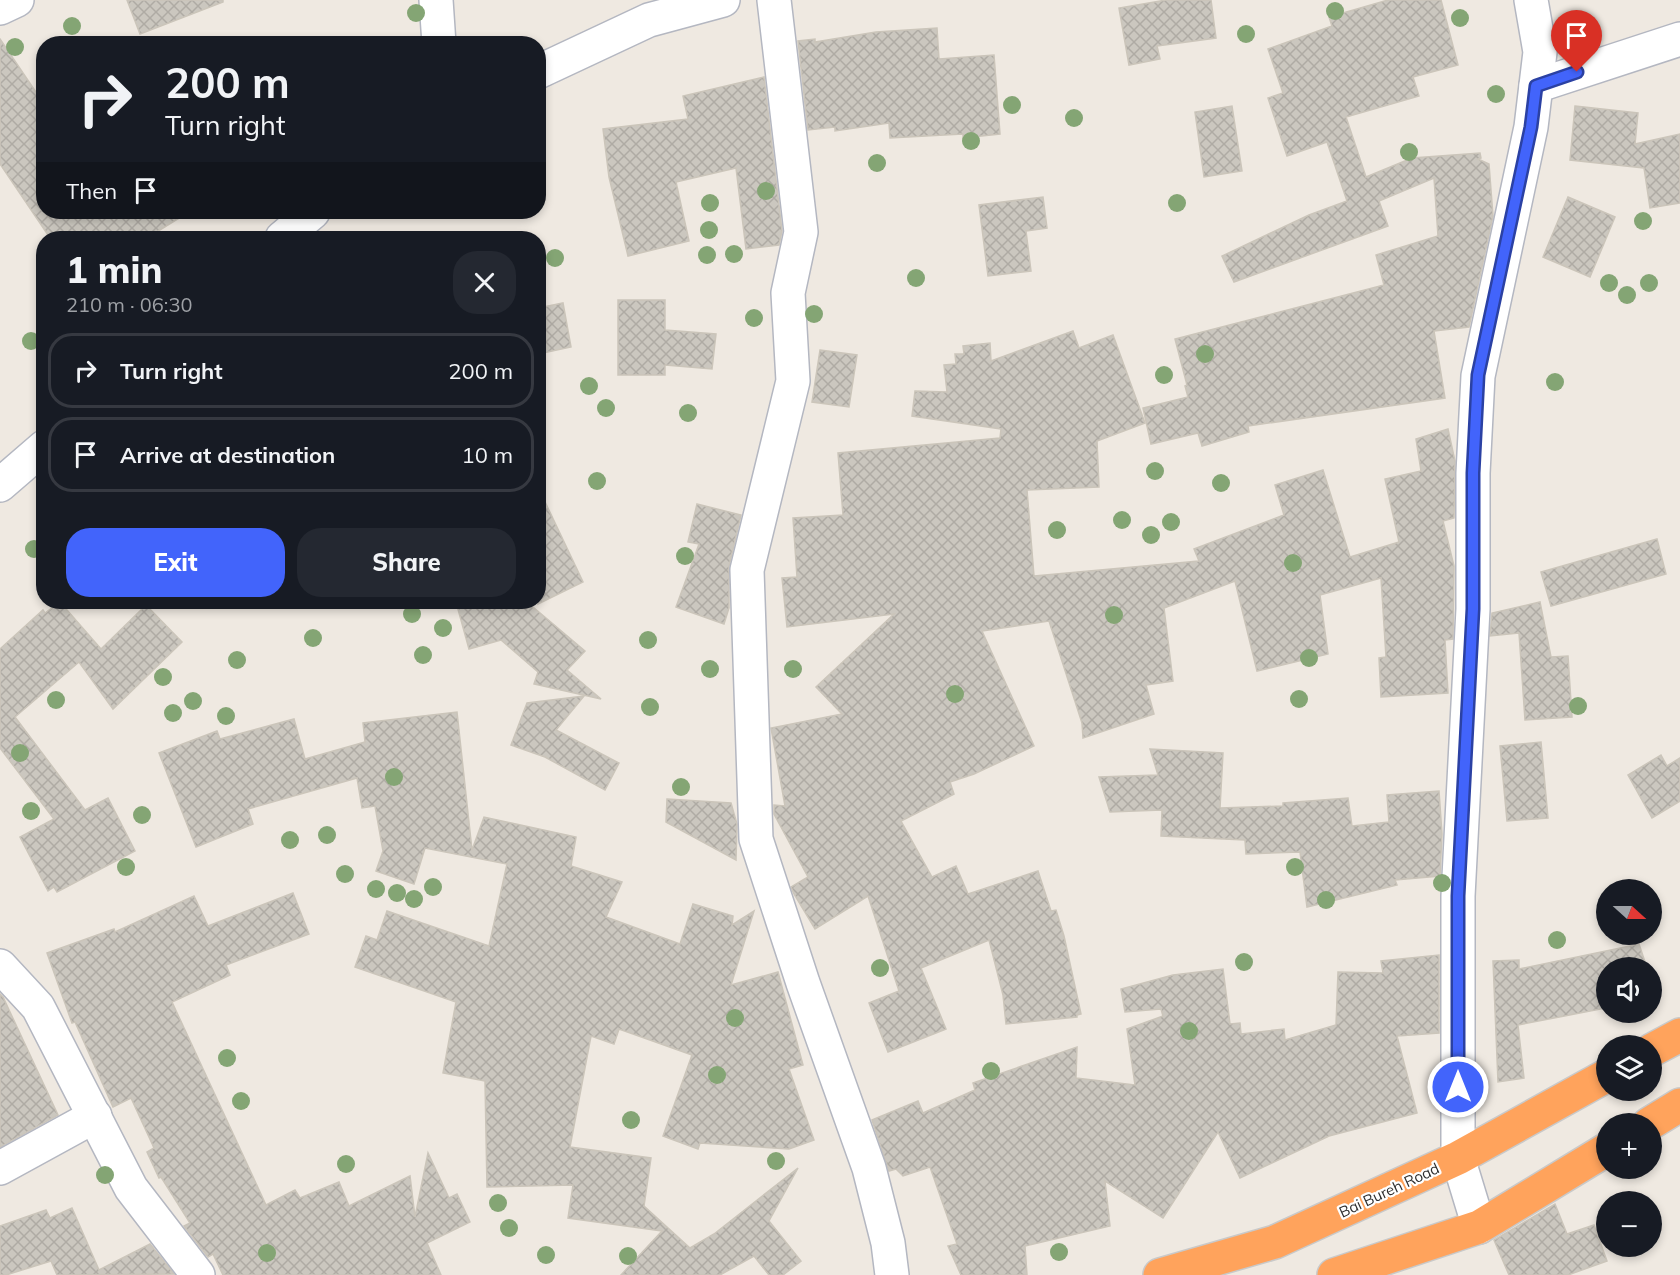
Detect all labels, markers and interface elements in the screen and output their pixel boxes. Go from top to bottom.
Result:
pin [1551,10,1602,72]
icon: arrive [1560,19,1593,52]
text: 200 m [165,56,290,109]
icon: right [66,60,144,138]
text: Turn right [165,108,285,142]
icon: arrive [129,174,162,207]
text: Then [66,177,117,205]
text: 1 min [66,247,162,292]
button: close [453,251,516,314]
text: 210 m · 06:30 [66,292,192,317]
icon: right [69,354,102,387]
text: Turn right [120,357,223,385]
text: 200 m [448,357,513,385]
icon: arrive [69,438,102,471]
text: Arrive at destination [120,441,335,469]
text: 10 m [462,441,513,469]
button: Exit [66,528,285,597]
button: Share [297,528,516,597]
north arrow [1596,879,1662,945]
map controls [1596,879,1662,1257]
button: sound [1596,957,1662,1023]
button: layers [1596,1035,1662,1101]
position arrow [1426,1055,1490,1119]
button: + [1596,1113,1662,1179]
street label: Bai Bureh Road [1336,1158,1442,1222]
button: − [1596,1191,1662,1257]

